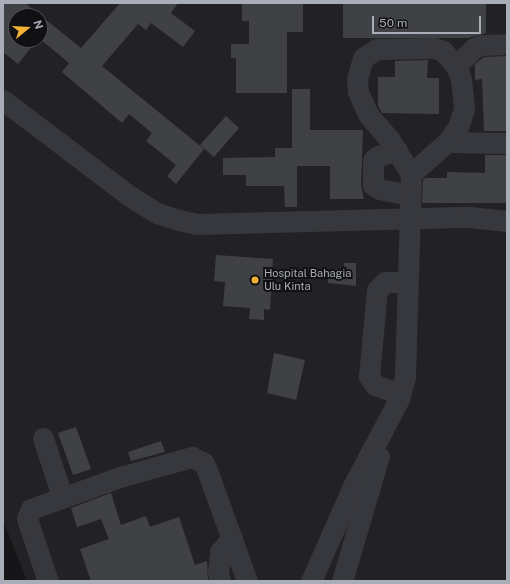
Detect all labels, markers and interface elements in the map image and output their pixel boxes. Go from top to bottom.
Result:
north arrow [8,8,48,48]
scale bar [374,8,483,34]
text: 50 m [379,16,407,30]
text: N [31,19,45,31]
place label: Hospital Bahagia Ulu Kinta [264,267,351,293]
marker: Hospital Bahagia Ulu Kinta [249,274,261,286]

